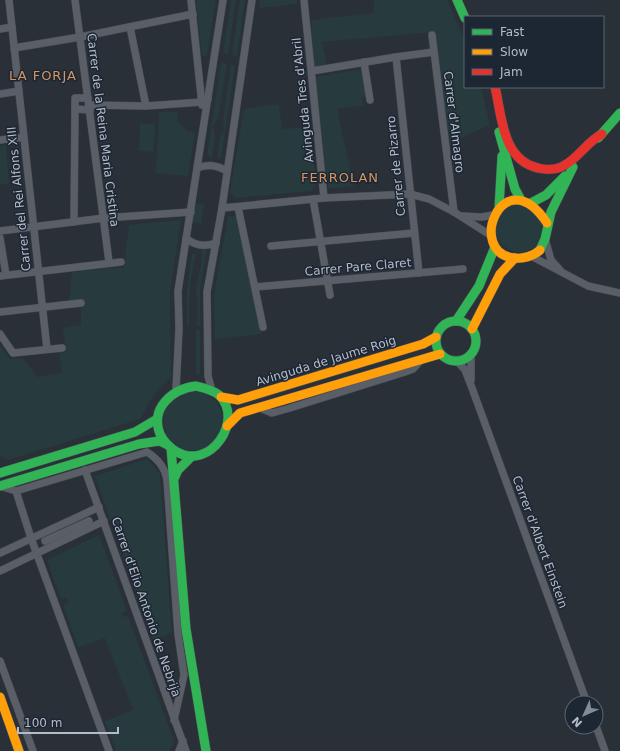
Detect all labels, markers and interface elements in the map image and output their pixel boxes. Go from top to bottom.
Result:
legend [464,16,604,88]
text: Fast [500,25,524,39]
street label: Carrer de la Reina Maria Cristina [84,32,122,228]
street label: Avinguda Tres d'Abril [289,37,317,163]
text: Slow [500,45,528,59]
text: Jam [499,65,523,79]
district label: LA FORJA [9,68,77,83]
street label: Carrer d'Almagro [441,70,467,174]
street label: Carrer de Pizarro [384,115,408,217]
street label: Carrer del Rei Alfons XIII [4,126,34,272]
district label: FERROLAN [301,170,379,185]
street label: Carrer Pare Claret [304,255,412,279]
street label: Avinguda de Jaume Roig [254,333,398,389]
street label: Carrer d'Albert Einstein [509,474,571,610]
street label: Carrer d'Elio Antonio de Nebrija [109,515,183,699]
north arrow [564,695,604,735]
scale bar [18,709,118,735]
text: N [569,714,585,730]
text: 100 m [24,716,62,730]

